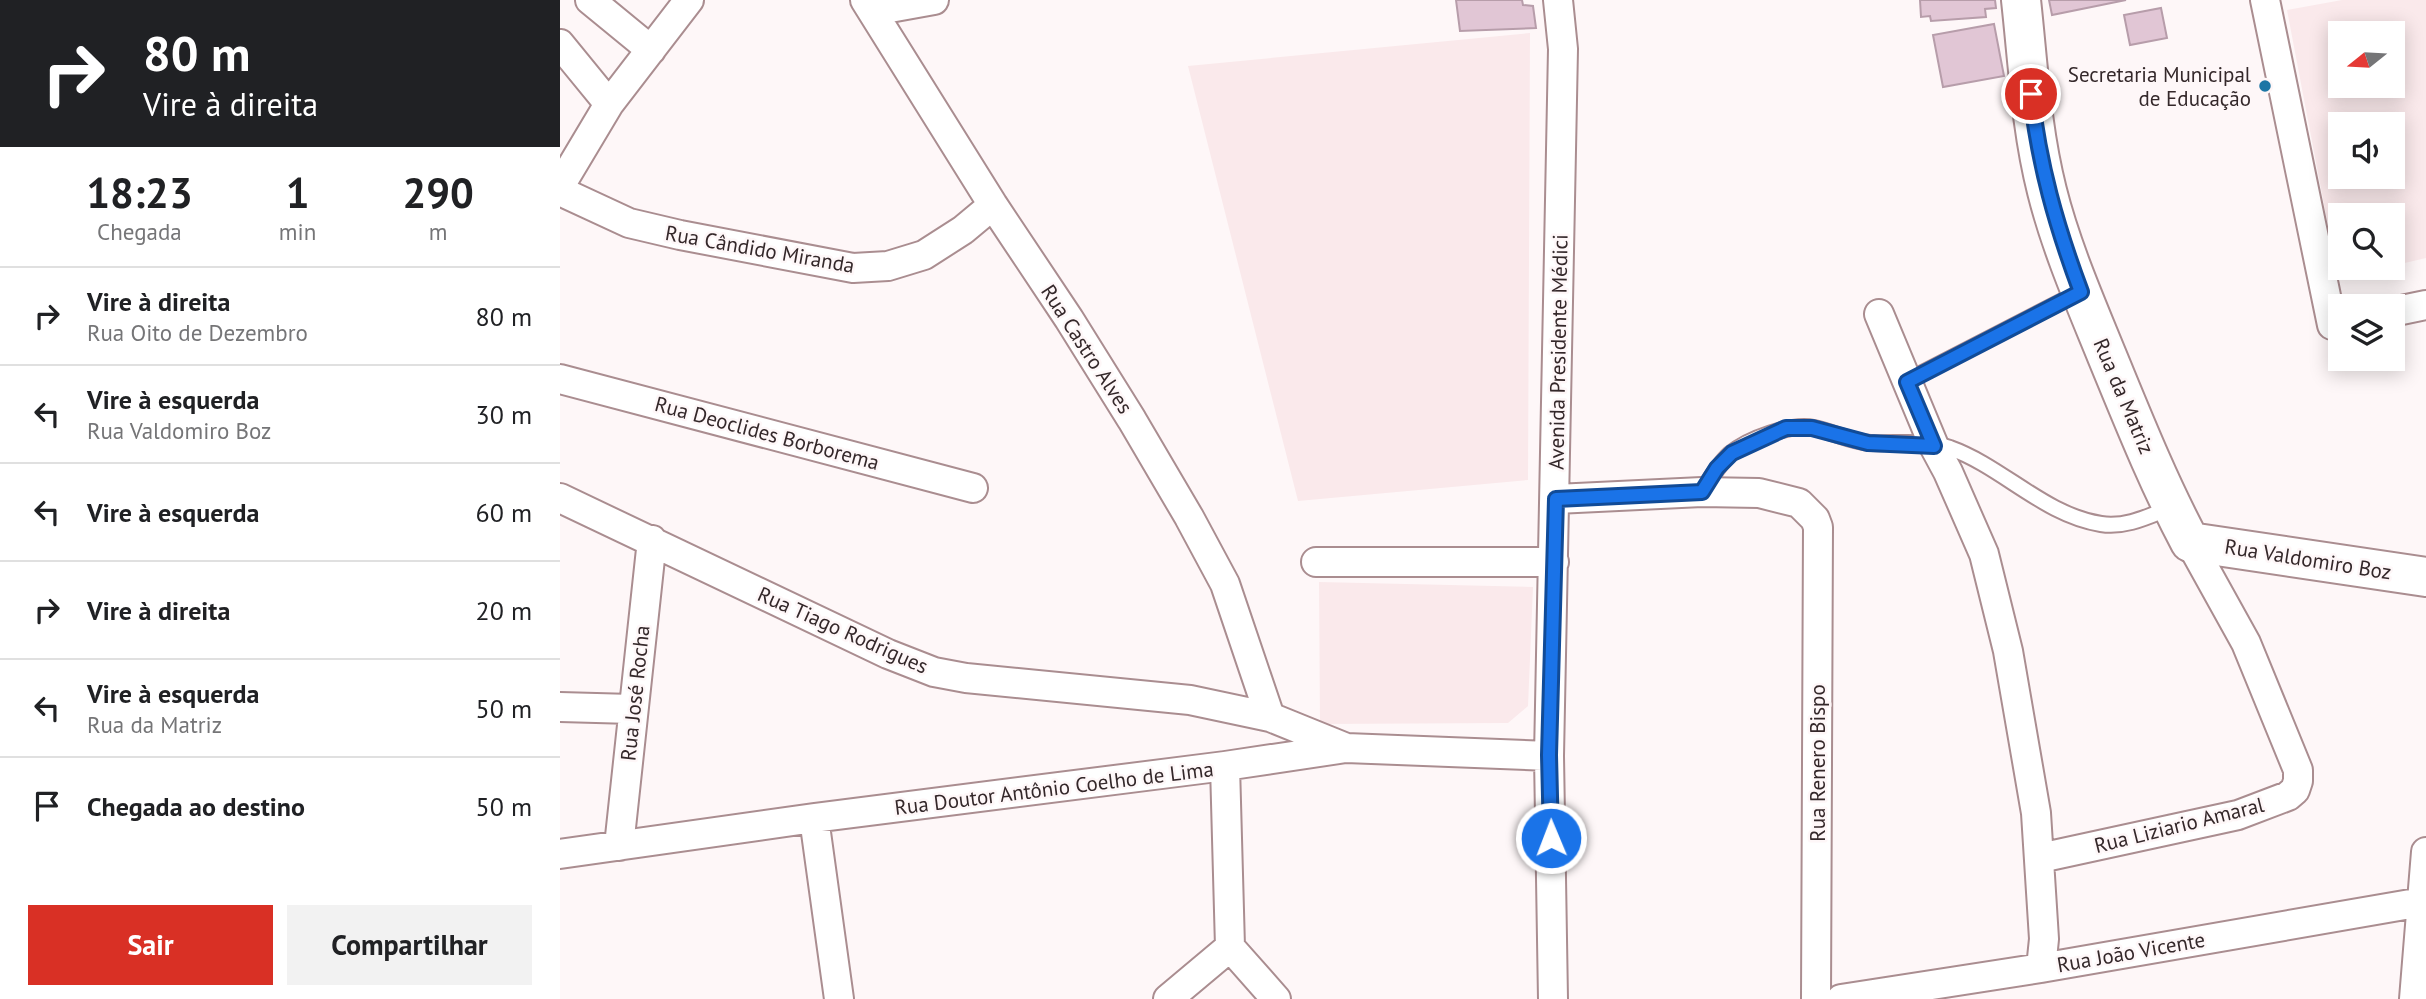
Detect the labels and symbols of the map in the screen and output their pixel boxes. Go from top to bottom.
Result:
north arrow [2328,21,2404,98]
place label: Secretaria Municipal de Educação [2068,61,2251,112]
pin [2001,64,2061,124]
marker: Secretaria Municipal de Educação [2257,78,2273,94]
street label: Rua Cândido Miranda [663,219,857,279]
street label: Avenida Presidente Médici [1542,234,1574,470]
street label: Rua Castro Alves [1035,279,1139,419]
street label: Rua da Matriz [2087,334,2161,458]
street label: Rua Deoclides Borborema [652,390,882,476]
street label: Rua Valdomiro Boz [2223,533,2393,585]
street label: Rua Tiago Rodrigues [754,580,932,680]
street label: Rua José Rocha [614,624,656,762]
street label: Rua Renero Bispo [1804,684,1831,842]
street label: Rua Doutor Antônio Coelho de Lima [893,755,1215,821]
street label: Rua Liziario Amaral [2091,791,2267,859]
position arrow [1514,801,1588,875]
street label: Rua João Vicente [2055,926,2207,978]

